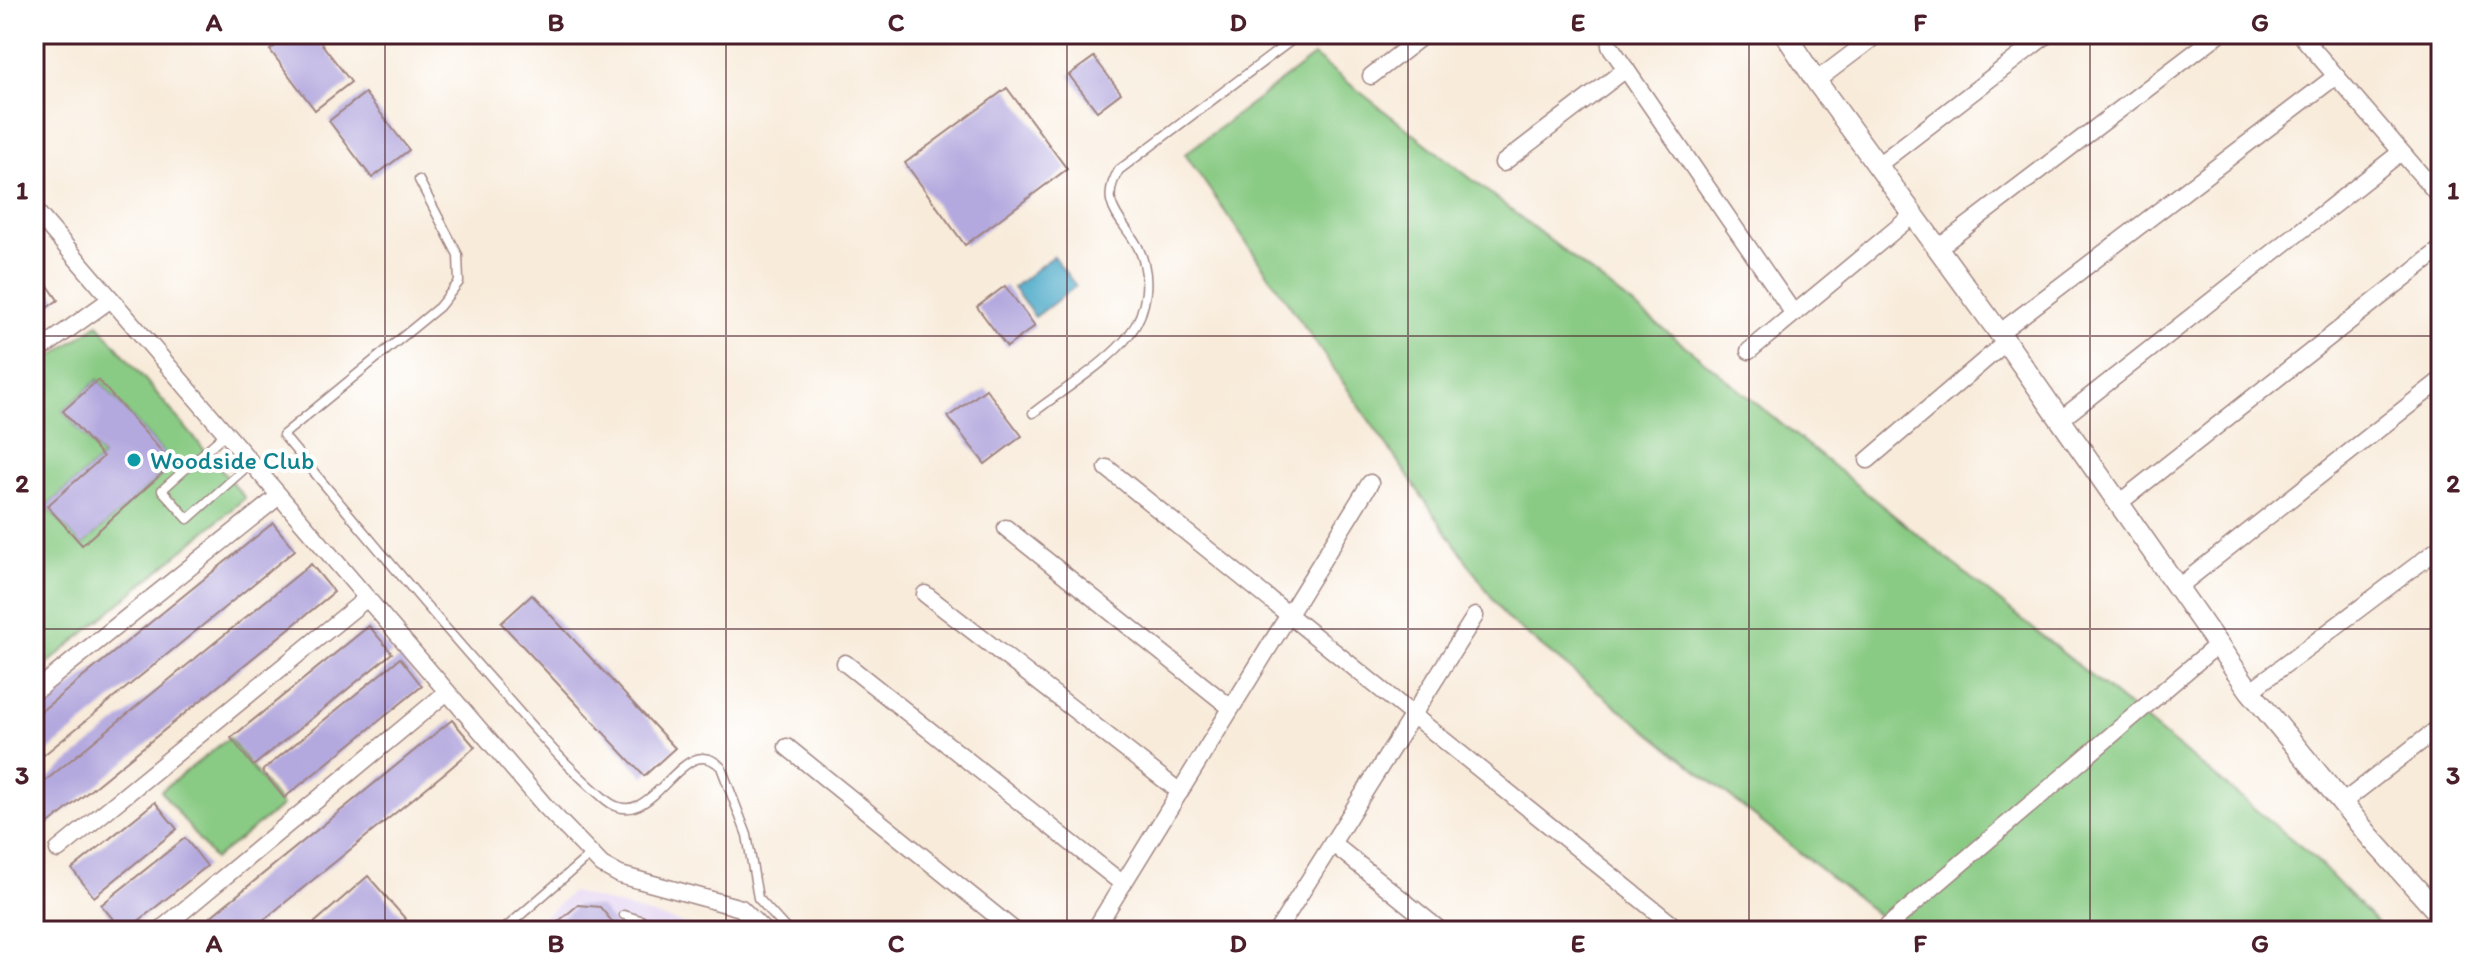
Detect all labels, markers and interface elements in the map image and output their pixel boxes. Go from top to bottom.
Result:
text: A [205,6,223,38]
text: B [548,6,565,38]
text: C [888,6,905,38]
text: D [1229,6,1247,38]
text: E [1571,6,1585,38]
text: F [1913,6,1927,38]
text: G [2251,6,2269,38]
text: 1 [16,174,28,206]
text: 1 [2447,174,2459,206]
place label: Woodside Club [150,444,315,476]
marker: Woodside Club [125,451,143,469]
text: 2 [15,467,29,499]
text: 2 [2446,467,2460,499]
text: 3 [15,759,29,791]
text: 3 [2446,759,2460,791]
text: A [205,927,223,959]
text: B [548,927,565,959]
text: C [888,927,905,959]
text: D [1229,927,1247,959]
text: E [1571,927,1585,959]
text: F [1913,927,1927,959]
text: G [2251,927,2269,959]

